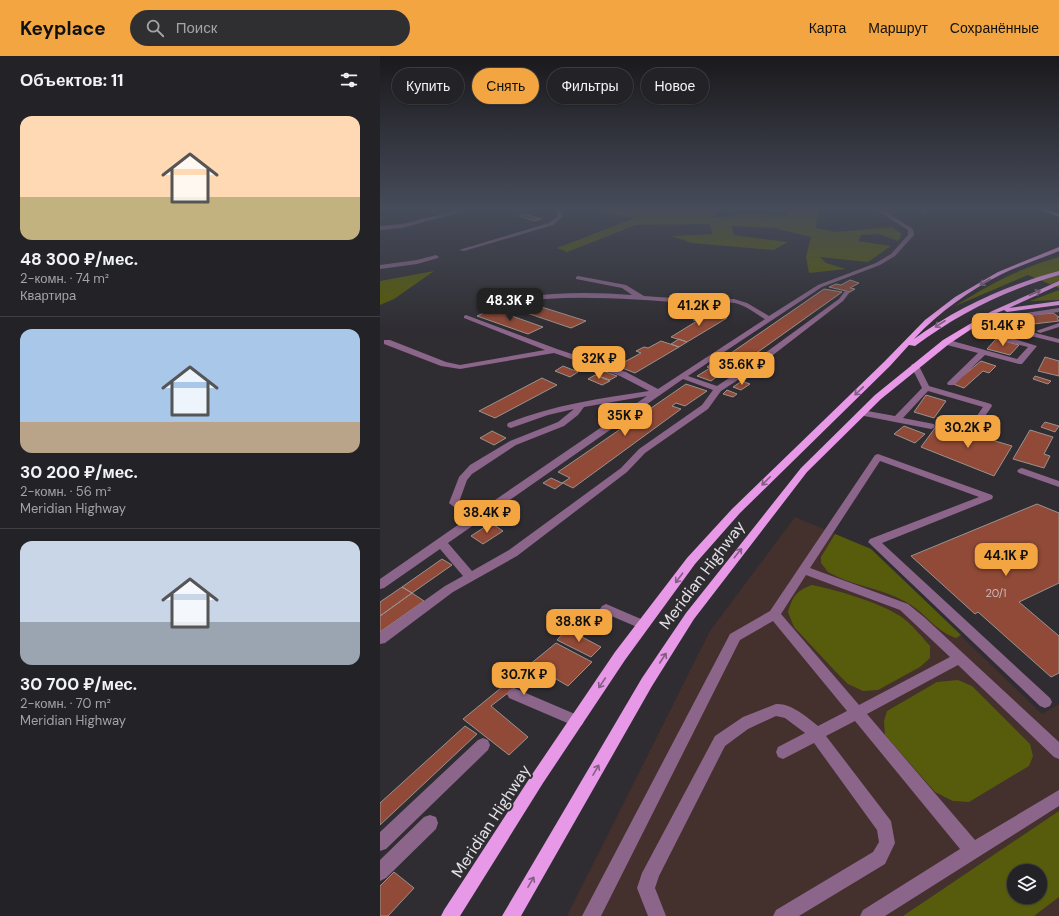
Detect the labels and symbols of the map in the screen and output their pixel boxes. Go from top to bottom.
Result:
one-way arrow [979,278,991,286]
pin: 48.3K ₽ [473,288,547,322]
one-way arrow [1029,289,1041,296]
pin: 41.2K ₽ [662,293,736,327]
pin: 51.4K ₽ [966,313,1040,347]
one-way arrow [934,321,946,329]
pin: 32K ₽ [571,346,627,380]
pin: 35.6K ₽ [705,352,779,386]
one-way arrow [854,386,864,396]
pin: 35K ₽ [597,403,653,437]
pin: 30.2K ₽ [931,415,1005,449]
one-way arrow [761,476,771,486]
pin: 38.4K ₽ [450,500,524,534]
street label: Meridian Highway [654,517,750,633]
pin: 44.1K ₽ [969,543,1043,577]
one-way arrow [734,547,743,558]
one-way arrow [675,572,683,583]
house number: 20/1 [985,586,1007,600]
pin: 38.8K ₽ [542,609,616,643]
one-way arrow [659,652,667,664]
pin: 30.7K ₽ [487,662,561,696]
one-way arrow [598,677,606,688]
street label: Meridian Highway [447,760,535,881]
one-way arrow [593,764,601,776]
one-way arrow [527,876,535,888]

